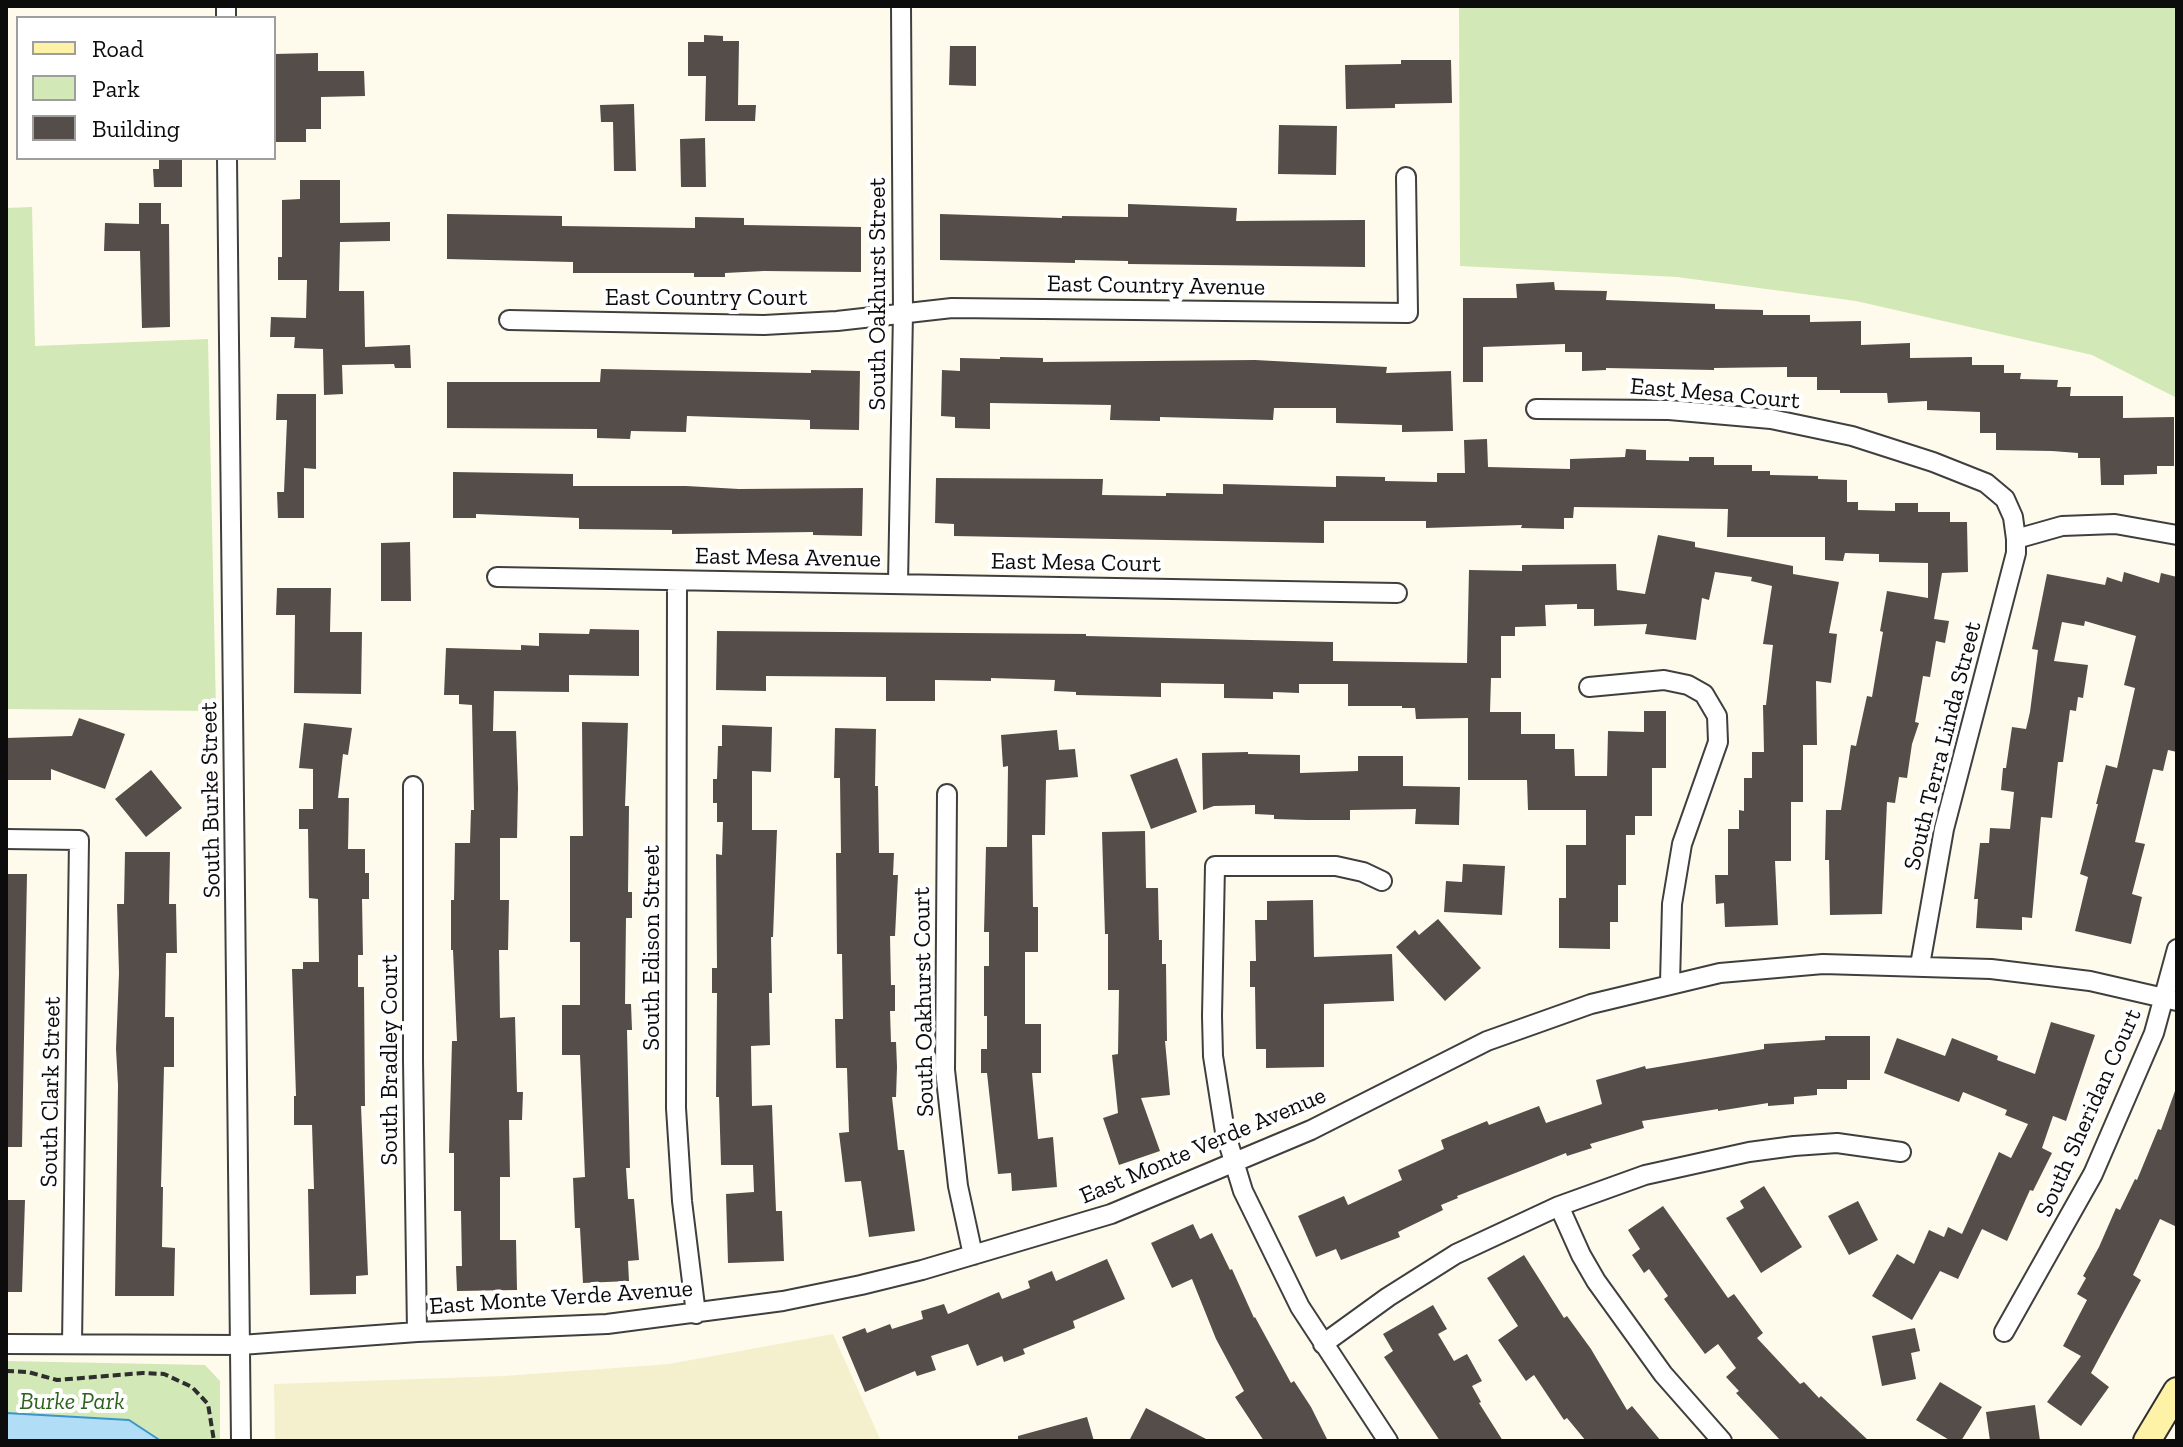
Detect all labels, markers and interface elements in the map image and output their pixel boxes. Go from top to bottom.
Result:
legend [16,16,276,160]
text: Road [92,34,144,63]
text: Park [92,74,140,103]
text: Building [92,114,180,143]
street label: South Oakhurst Street [864,178,892,410]
street label: East Country Avenue [1047,270,1265,302]
street label: East Country Court [605,284,807,312]
street label: East Mesa Court [1629,372,1801,416]
street label: East Mesa Avenue [695,542,881,574]
street label: East Mesa Court [991,547,1161,579]
street label: South Terra Linda Street [1898,619,1988,873]
street label: South Burke Street [195,702,227,898]
street label: South Edison Street [638,845,666,1051]
street label: South Oakhurst Court [908,887,940,1117]
street label: South Bradley Court [376,955,404,1165]
street label: South Clark Street [35,996,67,1188]
street label: South Sheridan Court [2030,1004,2148,1222]
street label: East Monte Verde Avenue [1076,1081,1330,1211]
street label: East Monte Verde Avenue [428,1274,694,1322]
park label: Burke Park [19,1388,125,1416]

